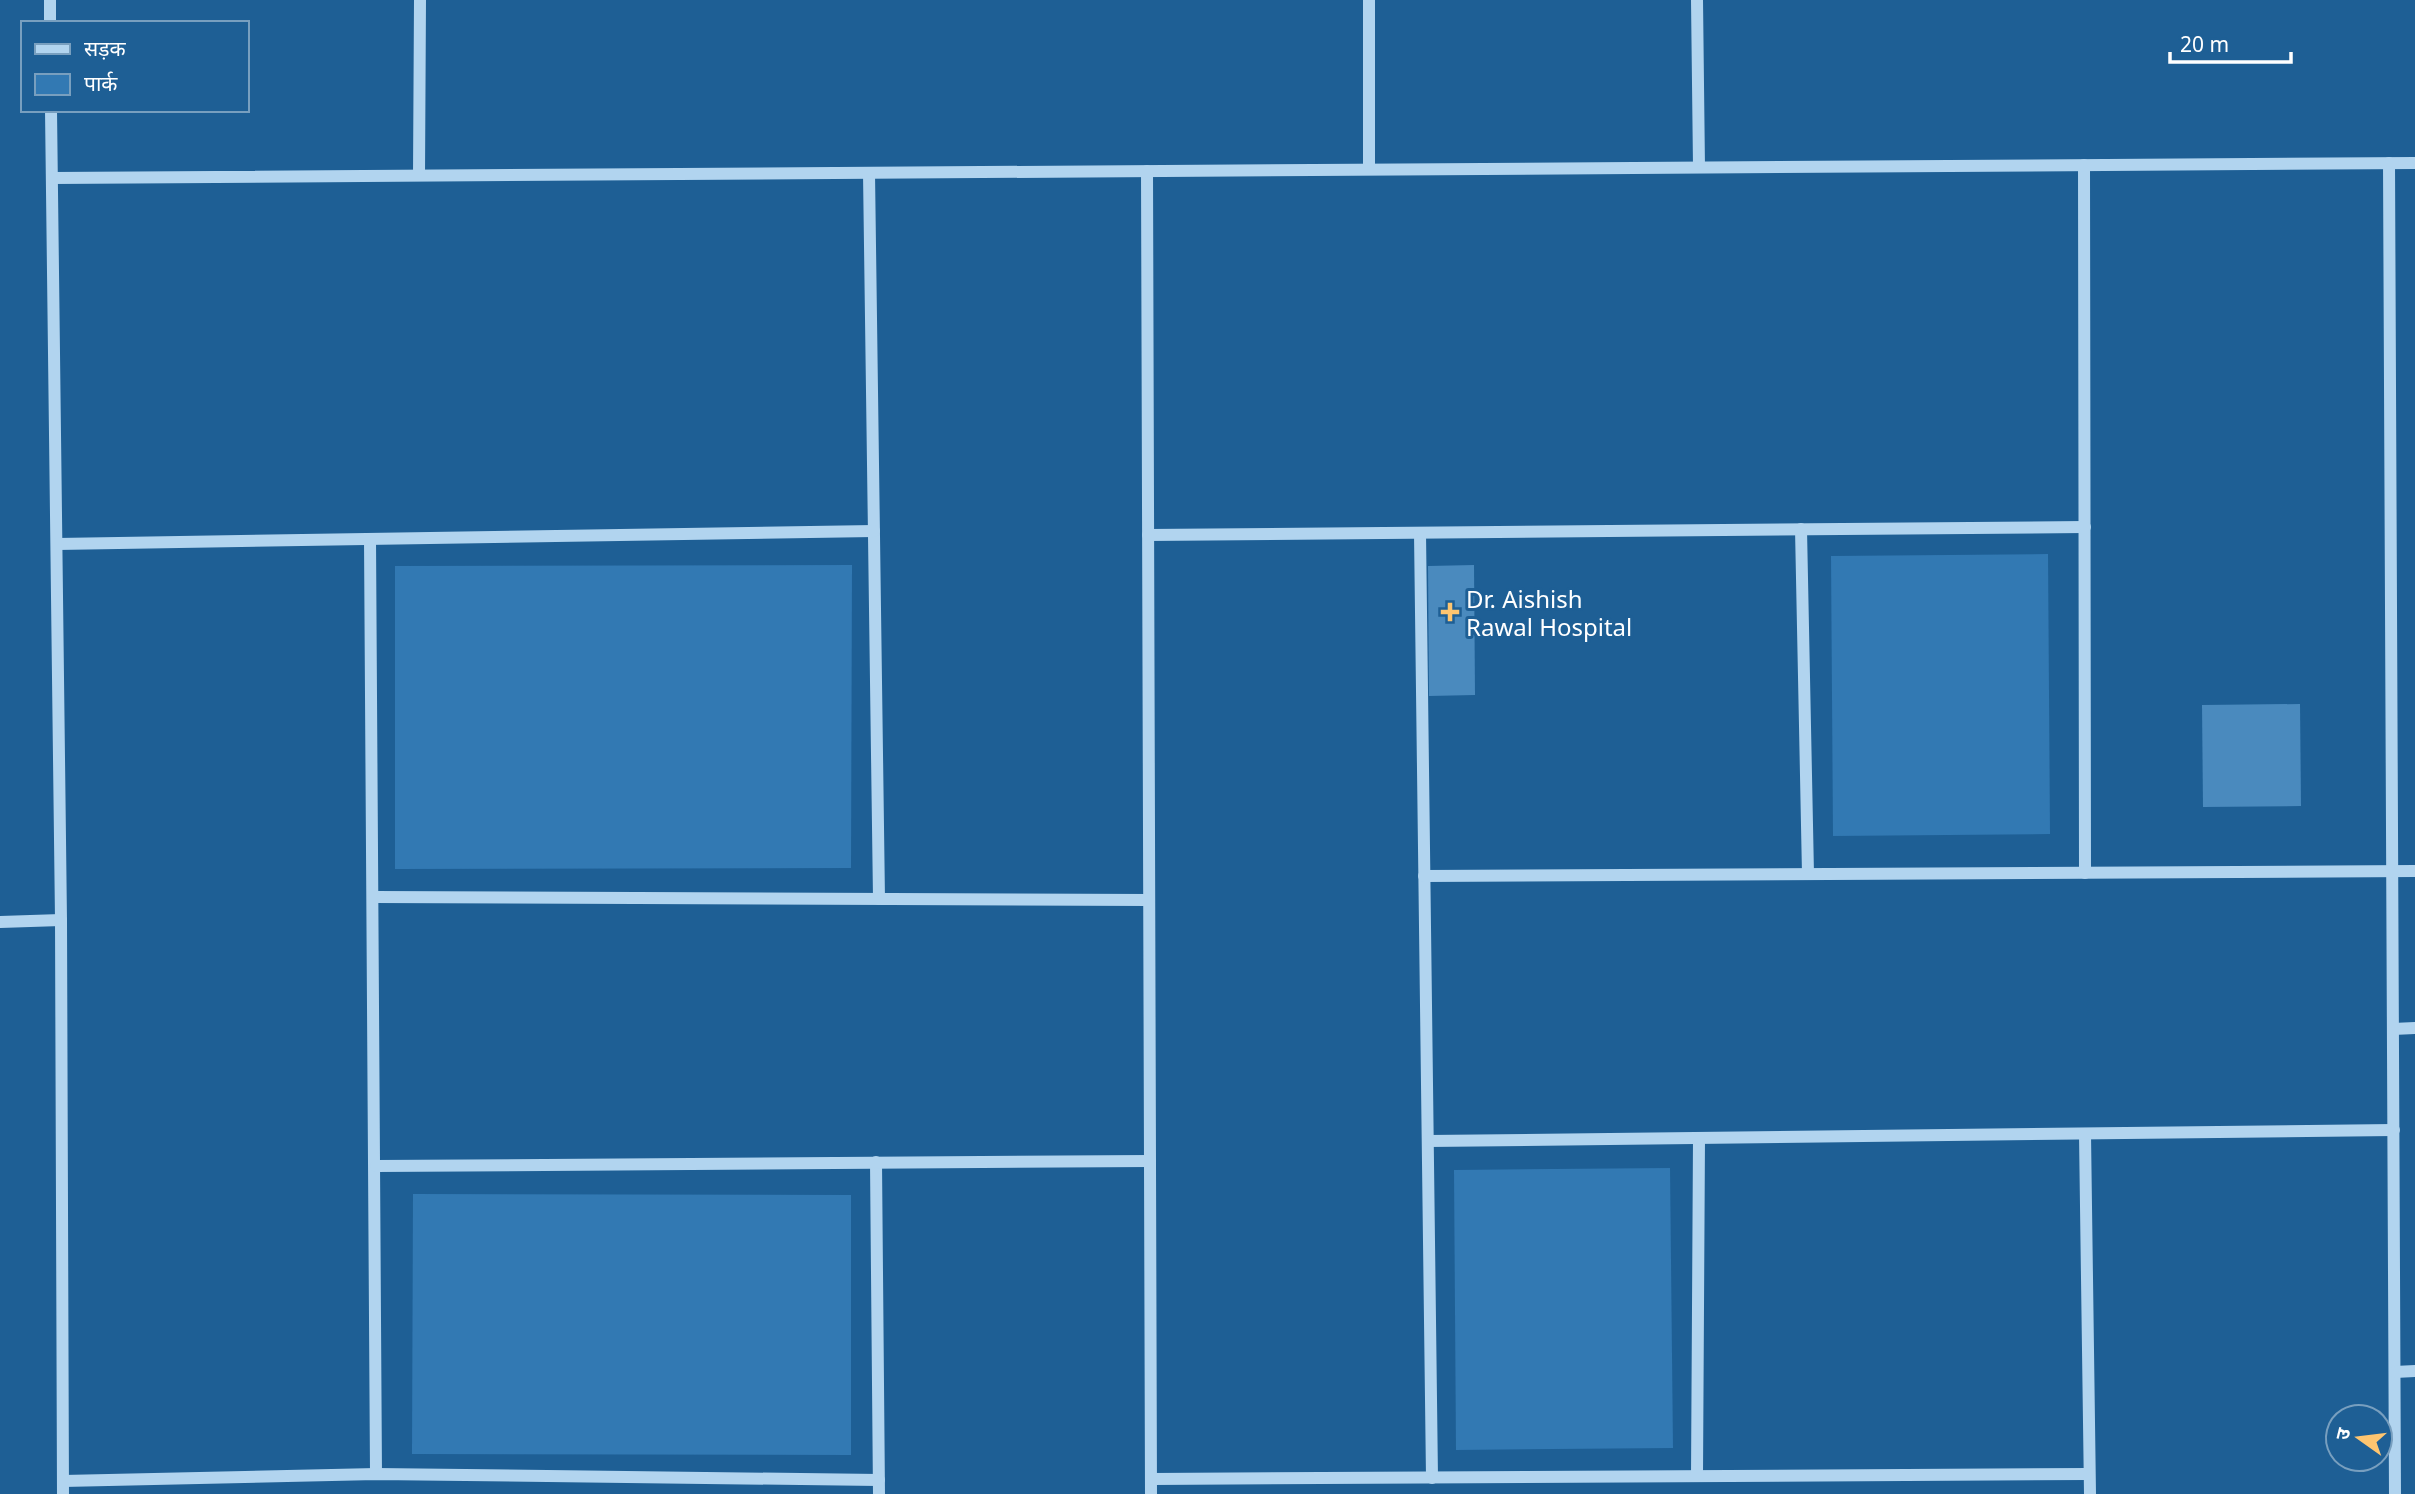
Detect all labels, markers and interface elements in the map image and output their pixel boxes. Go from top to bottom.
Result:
legend [21,21,248,112]
scale bar [2170,21,2291,65]
text: 20 m [2180,30,2229,58]
text: सड़क [84,34,126,62]
text: पार्क [84,69,118,97]
place label: Dr. Aishish Rawal Hospital [1466,582,1632,643]
marker: Dr. Aishish Rawal Hospital [1440,602,1460,622]
north arrow [2324,1403,2394,1473]
text: उ [2329,1424,2357,1442]

